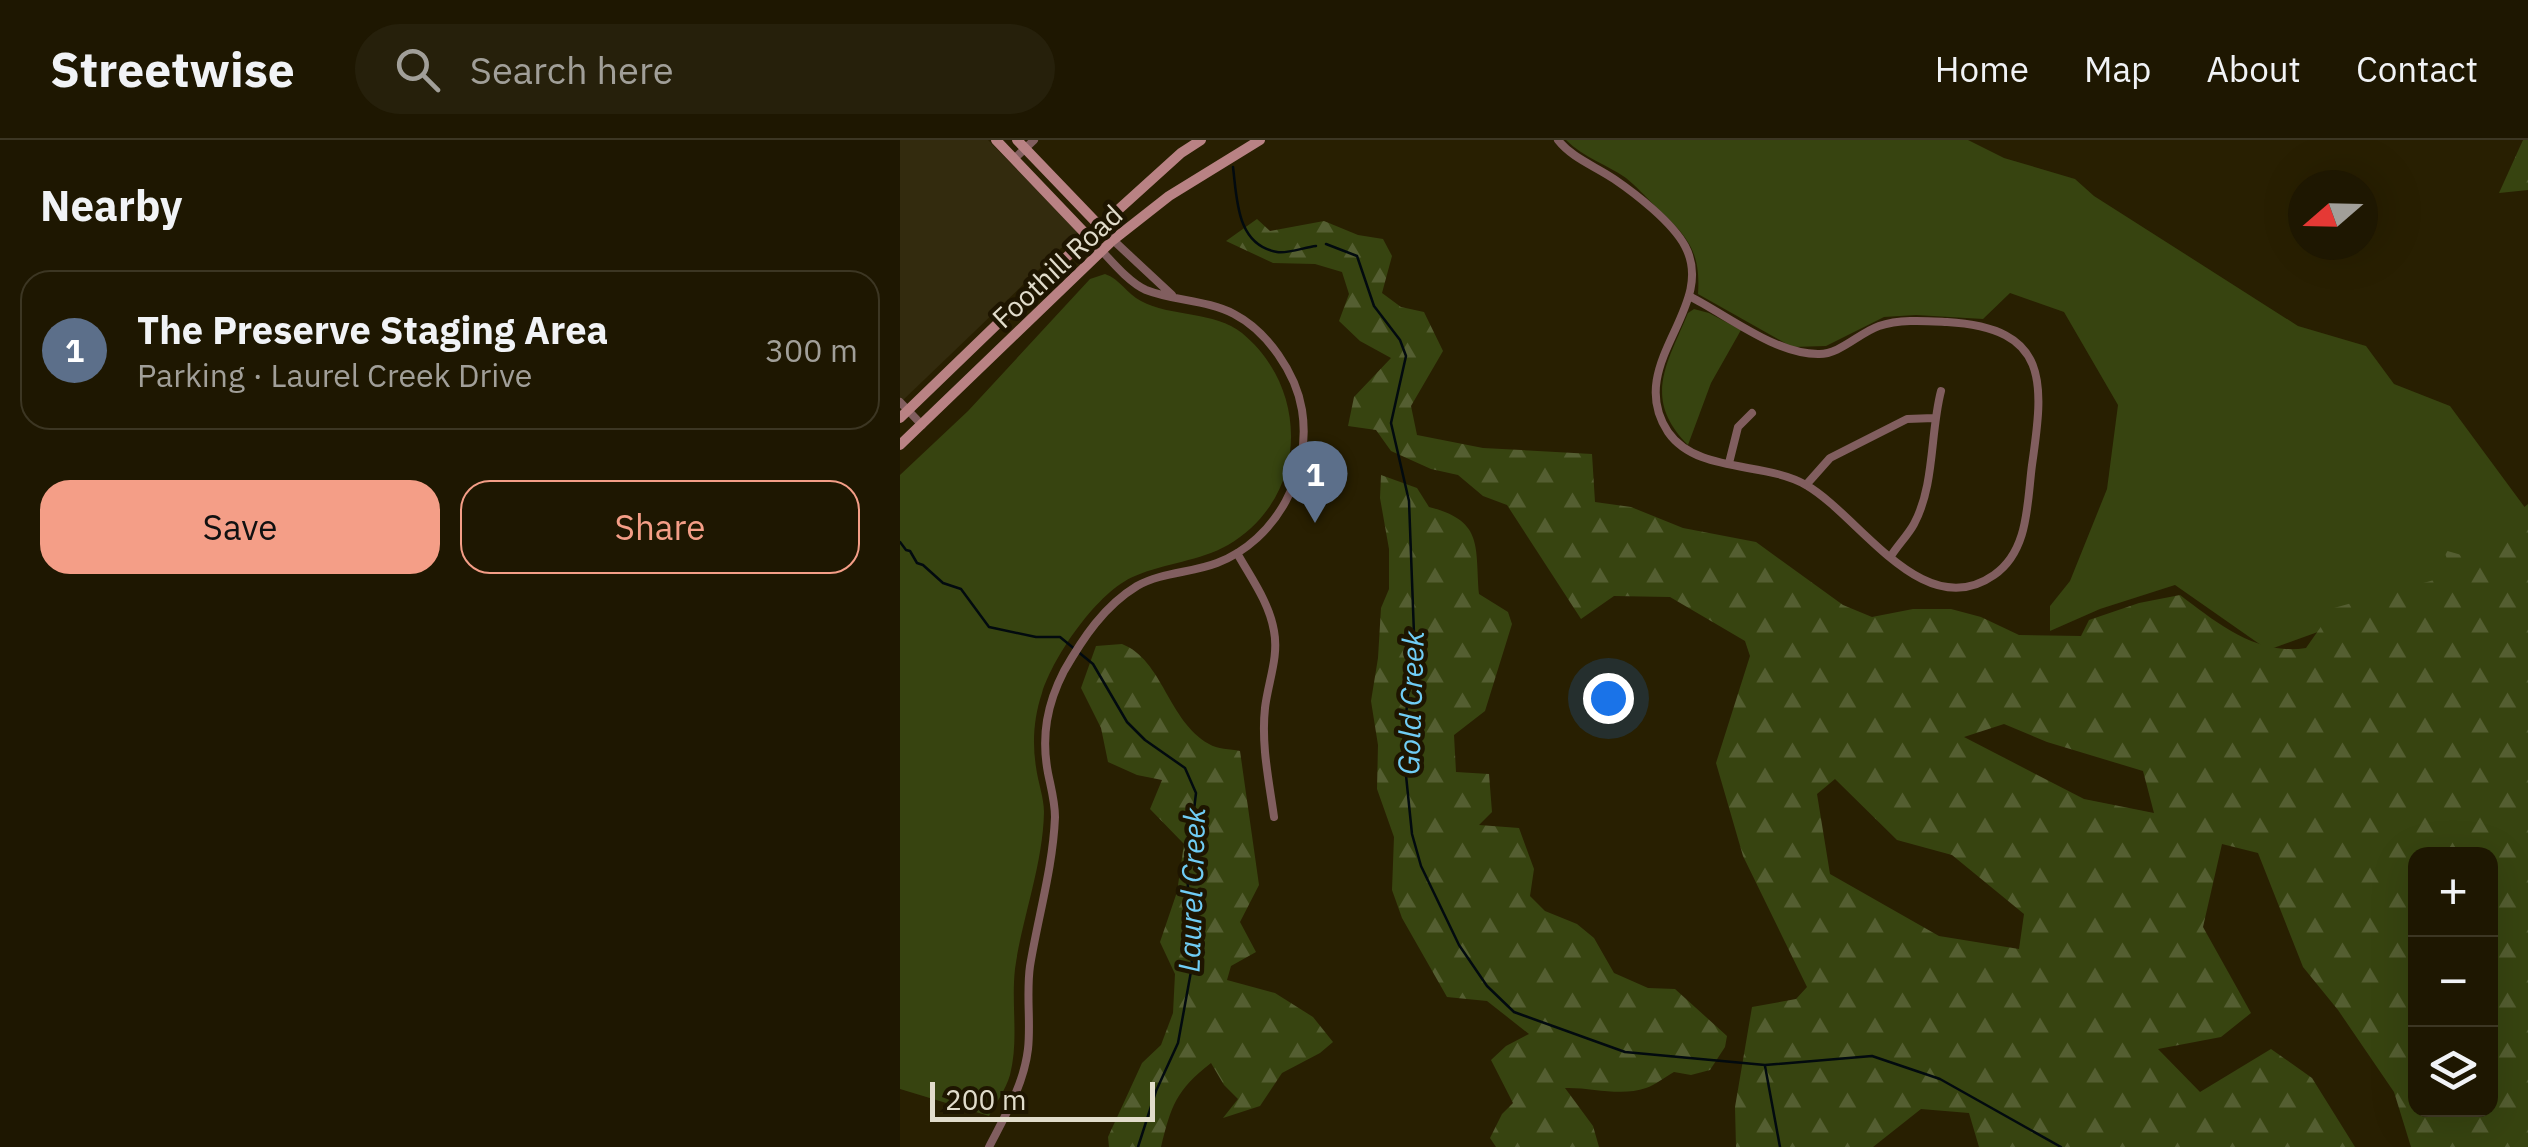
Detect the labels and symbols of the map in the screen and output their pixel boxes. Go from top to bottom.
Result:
north arrow [2288,170,2378,260]
street label: Foothill Road [984,196,1130,336]
pin: 1 [1282,440,1348,523]
water label: Gold Creek [1388,630,1432,776]
your location [1583,673,1634,724]
water label: Laurel Creek [1169,807,1213,973]
scale bar [930,1077,1155,1122]

